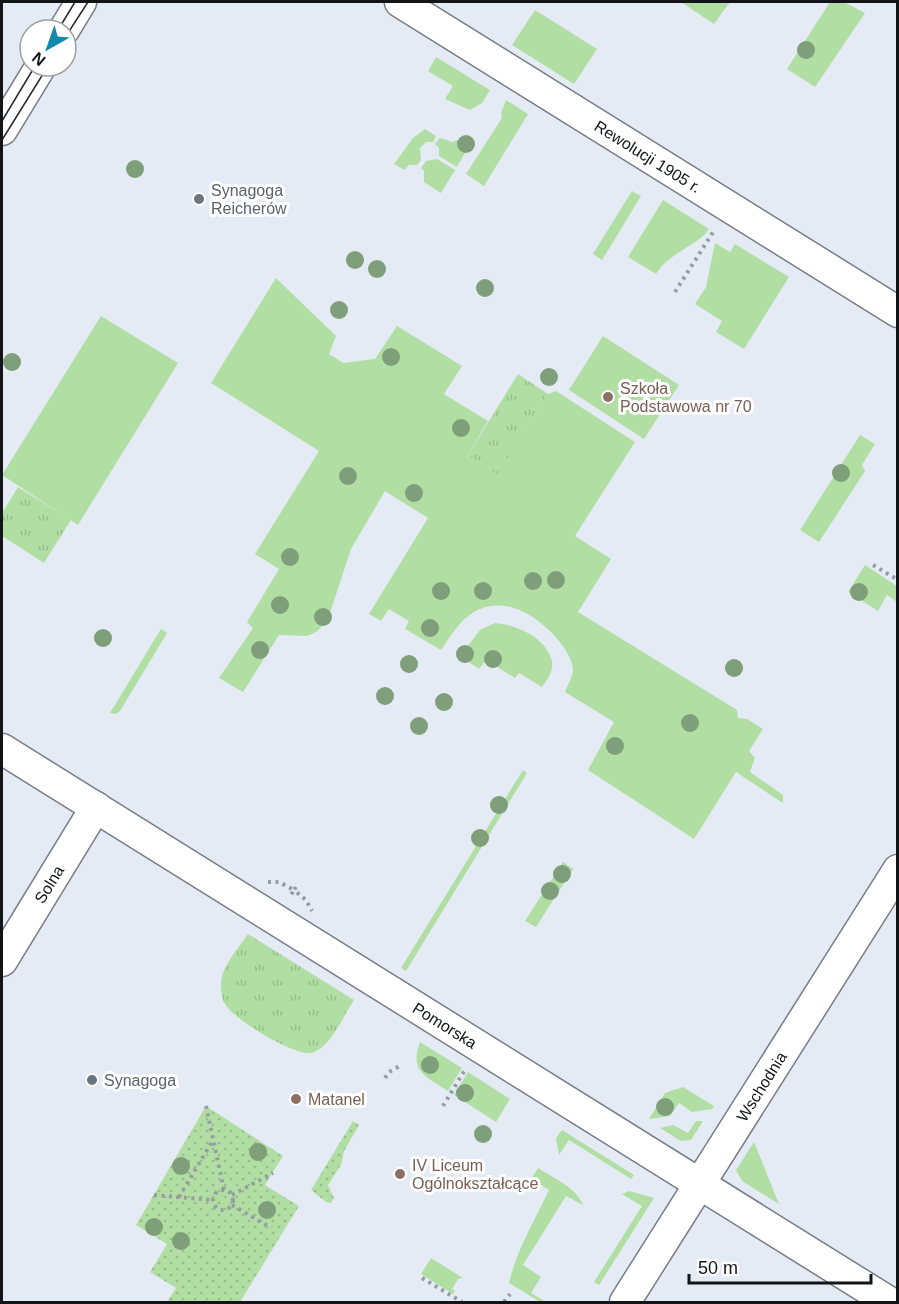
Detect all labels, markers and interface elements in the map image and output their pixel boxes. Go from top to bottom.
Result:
north arrow [18,18,78,78]
text: N [29,49,49,69]
street label: Rewolucji 1905 r. [592,117,704,196]
place label: Synagoga Reicherów [211,182,287,217]
marker: Synagoga Reicherów [192,192,206,206]
place label: Szkoła Podstawowa nr 70 [620,380,752,415]
marker: Szkoła Podstawowa nr 70 [601,390,615,404]
street label: Solna [31,862,67,906]
street label: Pomorska [410,999,480,1051]
street label: Wschodnia [733,1048,790,1124]
place label: Synagoga [104,1072,176,1089]
marker: Synagoga [85,1073,99,1087]
place label: Matanel [308,1091,365,1108]
marker: Matanel [289,1092,303,1106]
place label: IV Liceum Ogólnokształcące [412,1157,538,1192]
marker: IV Liceum Ogólnokształcące [393,1167,407,1181]
scale bar [689,1247,870,1285]
text: 50 m [698,1258,738,1278]

